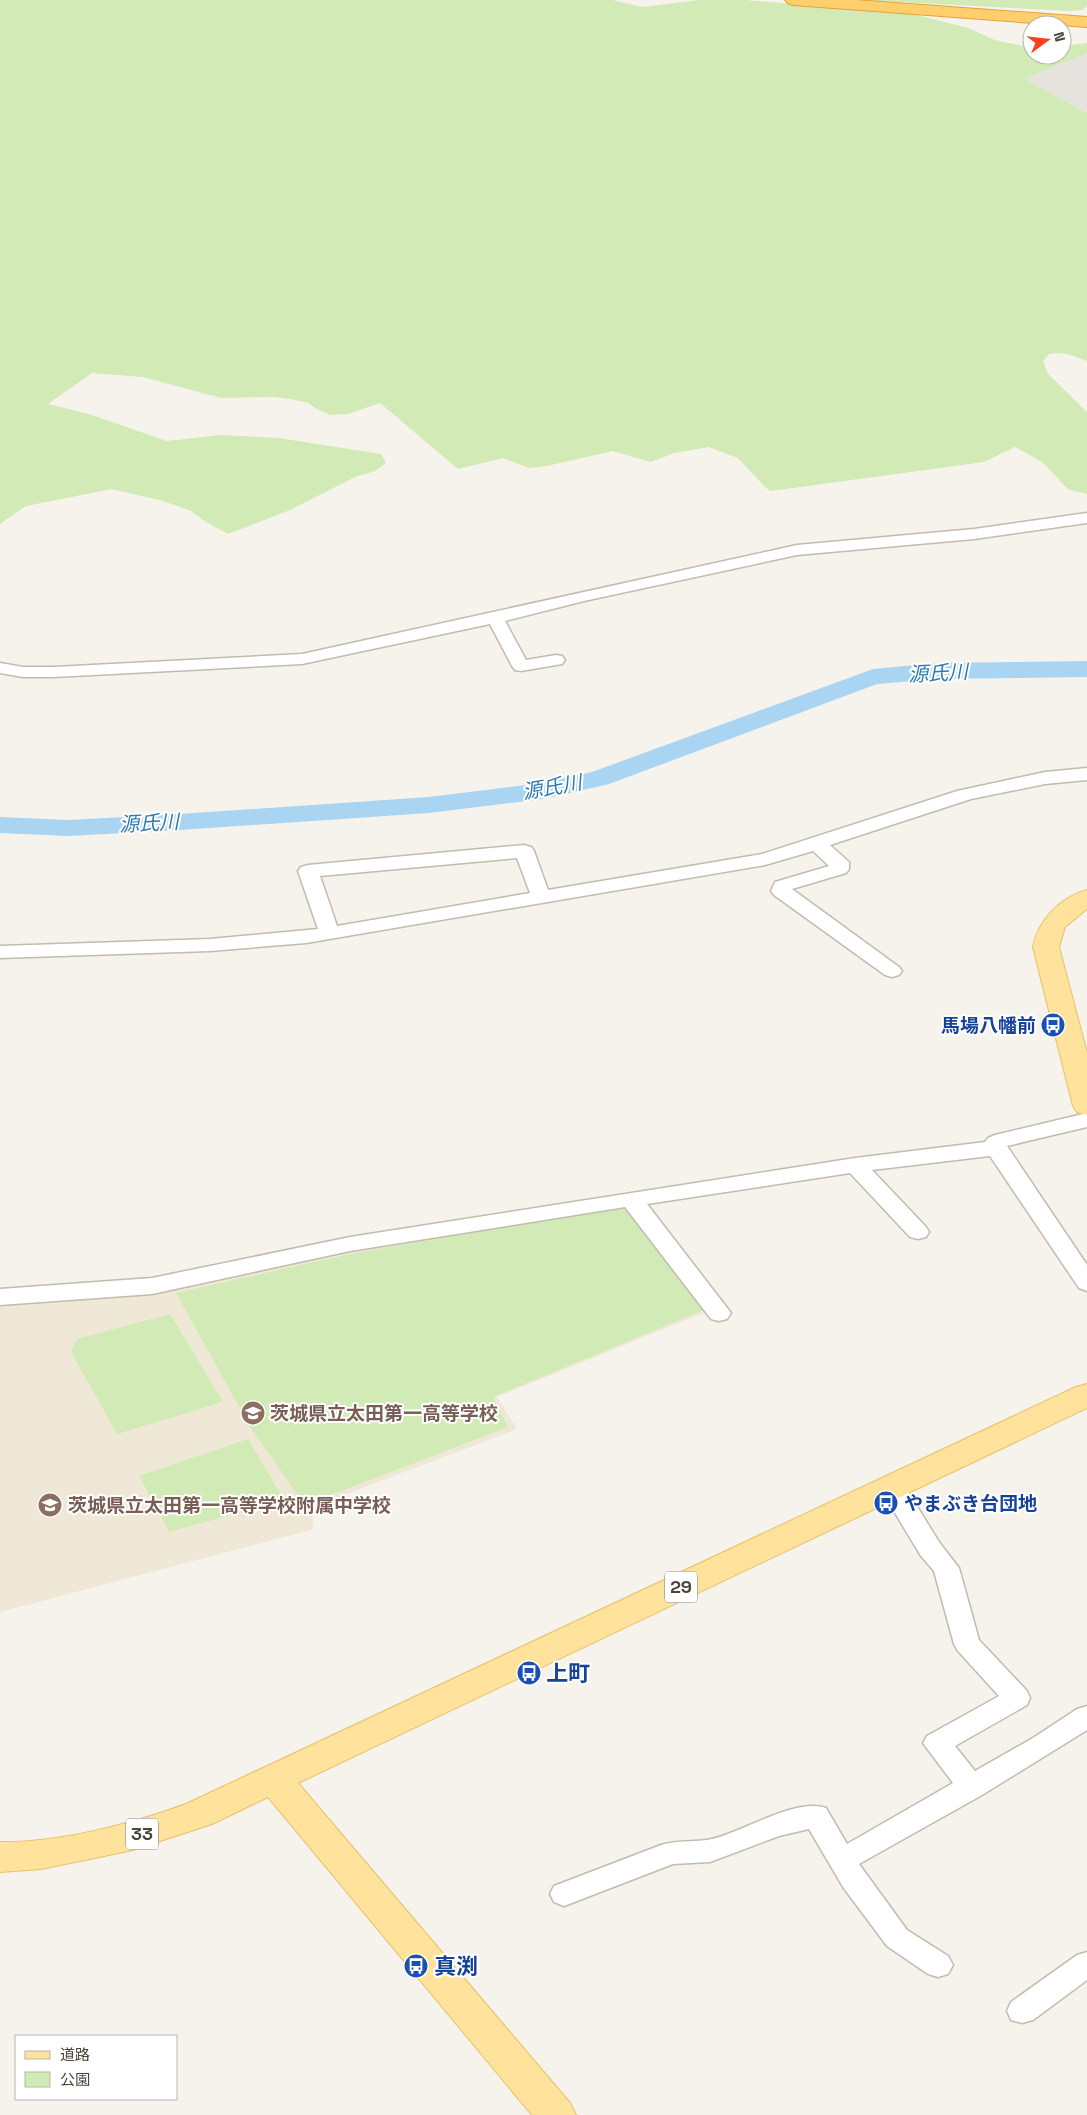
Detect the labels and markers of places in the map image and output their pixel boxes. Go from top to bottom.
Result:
bus stop icon: 馬場八幡前 [1040,1012,1066,1038]
place label: 馬場八幡前 [941,1013,1036,1038]
school or university icon: 茨城県立太田第一高等学校 [240,1400,266,1426]
place label: 茨城県立太田第一高等学校 [270,1401,498,1426]
bus stop icon: やまぶき台団地 [873,1490,899,1516]
place label: やまぶき台団地 [904,1491,1037,1516]
school or university icon: 茨城県立太田第一高等学校附属中学校 [37,1492,63,1518]
place label: 茨城県立太田第一高等学校附属中学校 [68,1493,391,1518]
place label: 上町 [546,1659,590,1687]
bus stop icon: 上町 [516,1660,542,1686]
place label: 真渕 [434,1952,478,1980]
bus stop icon: 真渕 [403,1953,429,1979]

